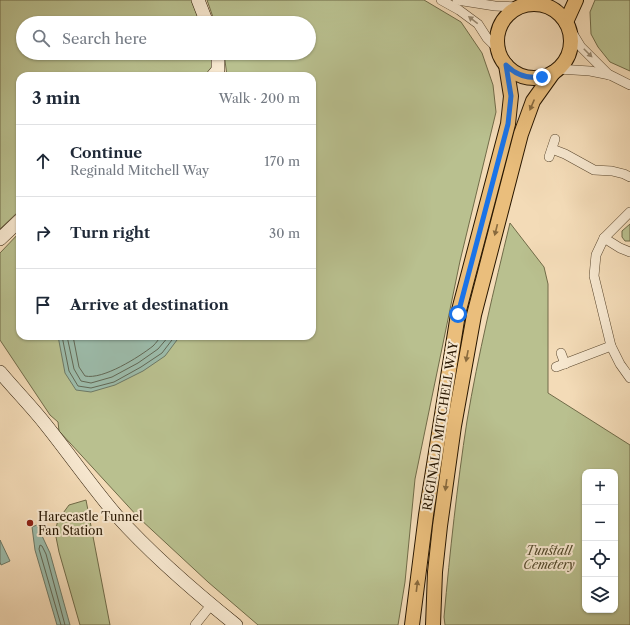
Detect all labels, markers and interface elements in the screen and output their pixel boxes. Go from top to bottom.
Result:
search box [16,16,316,60]
one-way arrow [468,16,479,25]
icon: search [30,27,52,49]
text: Search here [62,29,147,48]
one-way arrow [583,49,593,58]
route end [533,68,551,86]
text: 3 min [32,88,81,108]
text: Walk · 200 m [219,90,300,106]
one-way arrow [529,100,535,112]
text: Continue [70,143,142,162]
icon: ahead [32,150,54,172]
text: 170 m [264,153,300,169]
text: Reginald Mitchell Way [70,162,209,178]
icon: right [32,222,54,244]
text: Turn right [70,223,150,242]
one-way arrow [493,224,499,236]
text: 30 m [269,225,300,241]
icon: arrive [32,294,54,316]
text: Arrive at destination [70,295,229,314]
route start [449,305,467,323]
street label: REGINALD MITCHELL WAY [419,340,461,512]
one-way arrow [463,350,469,363]
map controls [582,469,618,613]
button: + [582,469,618,505]
one-way arrow [443,479,449,491]
button: − [582,505,618,541]
place label: Harecastle Tunnel Fan Station [38,509,143,538]
marker: Harecastle Tunnel Fan Station [25,518,35,528]
button: locate [582,541,618,577]
park label: Tunstall Cemetery [523,543,575,572]
button: layers [582,577,618,613]
one-way arrow [414,580,420,592]

